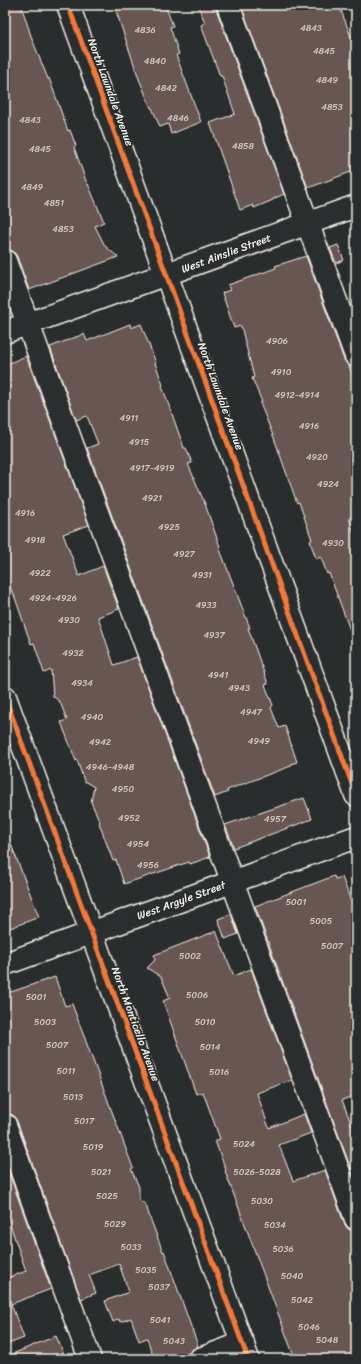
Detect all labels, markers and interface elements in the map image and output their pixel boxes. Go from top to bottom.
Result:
house number: 4843 [300,20,322,36]
house number: 4836 [134,22,156,38]
street label: North Lawndale Avenue [82,35,139,149]
house number: 4845 [313,43,336,59]
house number: 4840 [144,53,166,69]
house number: 4849 [316,72,339,88]
house number: 4842 [155,80,177,96]
house number: 4853 [321,99,343,115]
house number: 4846 [167,110,189,126]
house number: 4843 [19,112,41,128]
house number: 4858 [232,138,255,154]
house number: 4845 [29,141,52,157]
house number: 4849 [21,179,44,195]
house number: 4851 [44,195,64,211]
house number: 4853 [52,221,74,237]
street label: West Ainslie Street [179,228,274,279]
house number: 4906 [266,333,288,349]
street label: North Lawndale Avenue [192,339,249,453]
house number: 4910 [271,364,292,380]
house number: 4912-4914 [274,387,320,403]
house number: 4911 [120,410,139,426]
house number: 4916 [299,418,319,434]
house number: 4915 [129,434,150,450]
house number: 4920 [306,449,328,465]
house number: 4917-4919 [130,460,175,476]
house number: 4924 [317,476,339,492]
house number: 4921 [142,490,162,506]
house number: 4916 [15,505,35,521]
house number: 4925 [158,519,180,535]
house number: 4918 [25,532,46,548]
house number: 4930 [322,535,344,551]
house number: 4927 [173,546,196,562]
house number: 4922 [29,565,51,581]
house number: 4931 [192,567,212,583]
house number: 4924-4926 [29,590,77,606]
house number: 4933 [195,597,217,613]
house number: 4930 [58,612,80,628]
house number: 4937 [203,627,225,643]
house number: 4932 [62,645,84,661]
house number: 4941 [208,667,228,683]
house number: 4934 [71,675,93,691]
house number: 4943 [228,680,250,696]
house number: 4947 [240,704,263,720]
house number: 4940 [81,709,104,725]
house number: 4949 [248,733,271,749]
house number: 4942 [89,734,111,750]
house number: 4946-4948 [86,759,135,775]
house number: 4950 [112,781,134,797]
house number: 4952 [118,810,140,826]
house number: 4957 [264,811,287,827]
house number: 4954 [127,836,150,852]
house number: 4956 [137,857,159,873]
street label: West Argyle Street [134,875,229,925]
house number: 5001 [286,894,307,910]
house number: 5005 [310,913,333,929]
house number: 5007 [321,938,344,954]
house number: 5002 [179,948,201,964]
street label: North Monticello Avenue [106,964,165,1085]
house number: 5006 [186,987,208,1003]
house number: 5001 [26,989,47,1005]
house number: 5003 [34,1014,56,1030]
house number: 5010 [195,1014,216,1030]
house number: 5007 [46,1037,69,1053]
house number: 5014 [200,1039,221,1055]
house number: 5011 [57,1063,76,1079]
house number: 5016 [209,1064,229,1080]
house number: 5013 [63,1089,83,1105]
house number: 5017 [74,1113,95,1129]
house number: 5024 [233,1136,255,1152]
house number: 5019 [83,1139,104,1155]
house number: 5021 [91,1164,111,1180]
house number: 5026-5028 [233,1164,281,1180]
house number: 5025 [96,1188,118,1204]
house number: 5030 [251,1193,273,1209]
house number: 5029 [104,1216,126,1232]
house number: 5034 [264,1217,286,1233]
house number: 5033 [120,1239,142,1255]
house number: 5036 [272,1241,294,1257]
house number: 5035 [135,1262,157,1278]
house number: 5040 [281,1268,304,1284]
house number: 5037 [148,1279,170,1295]
house number: 5042 [291,1292,313,1308]
house number: 5041 [150,1312,170,1328]
house number: 5046 [298,1319,320,1335]
house number: 5048 [316,1332,339,1348]
house number: 5043 [163,1333,185,1349]

